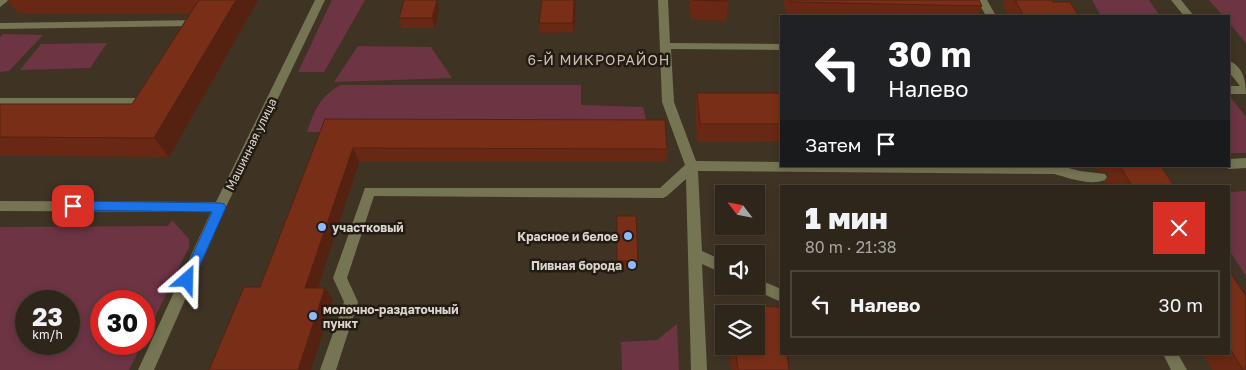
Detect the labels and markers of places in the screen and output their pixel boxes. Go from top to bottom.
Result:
pin [52,185,94,227]
place label: участковый [332,220,404,235]
marker: участковый [316,221,328,233]
place label: Красное и белое [517,229,618,244]
marker: Красное и белое [622,230,634,242]
place label: Пивная борода [531,258,622,273]
marker: Пивная борода [626,259,638,271]
place label: молочно-раздаточный пункт [323,302,458,331]
marker: молочно-раздаточный пункт [307,310,319,322]

